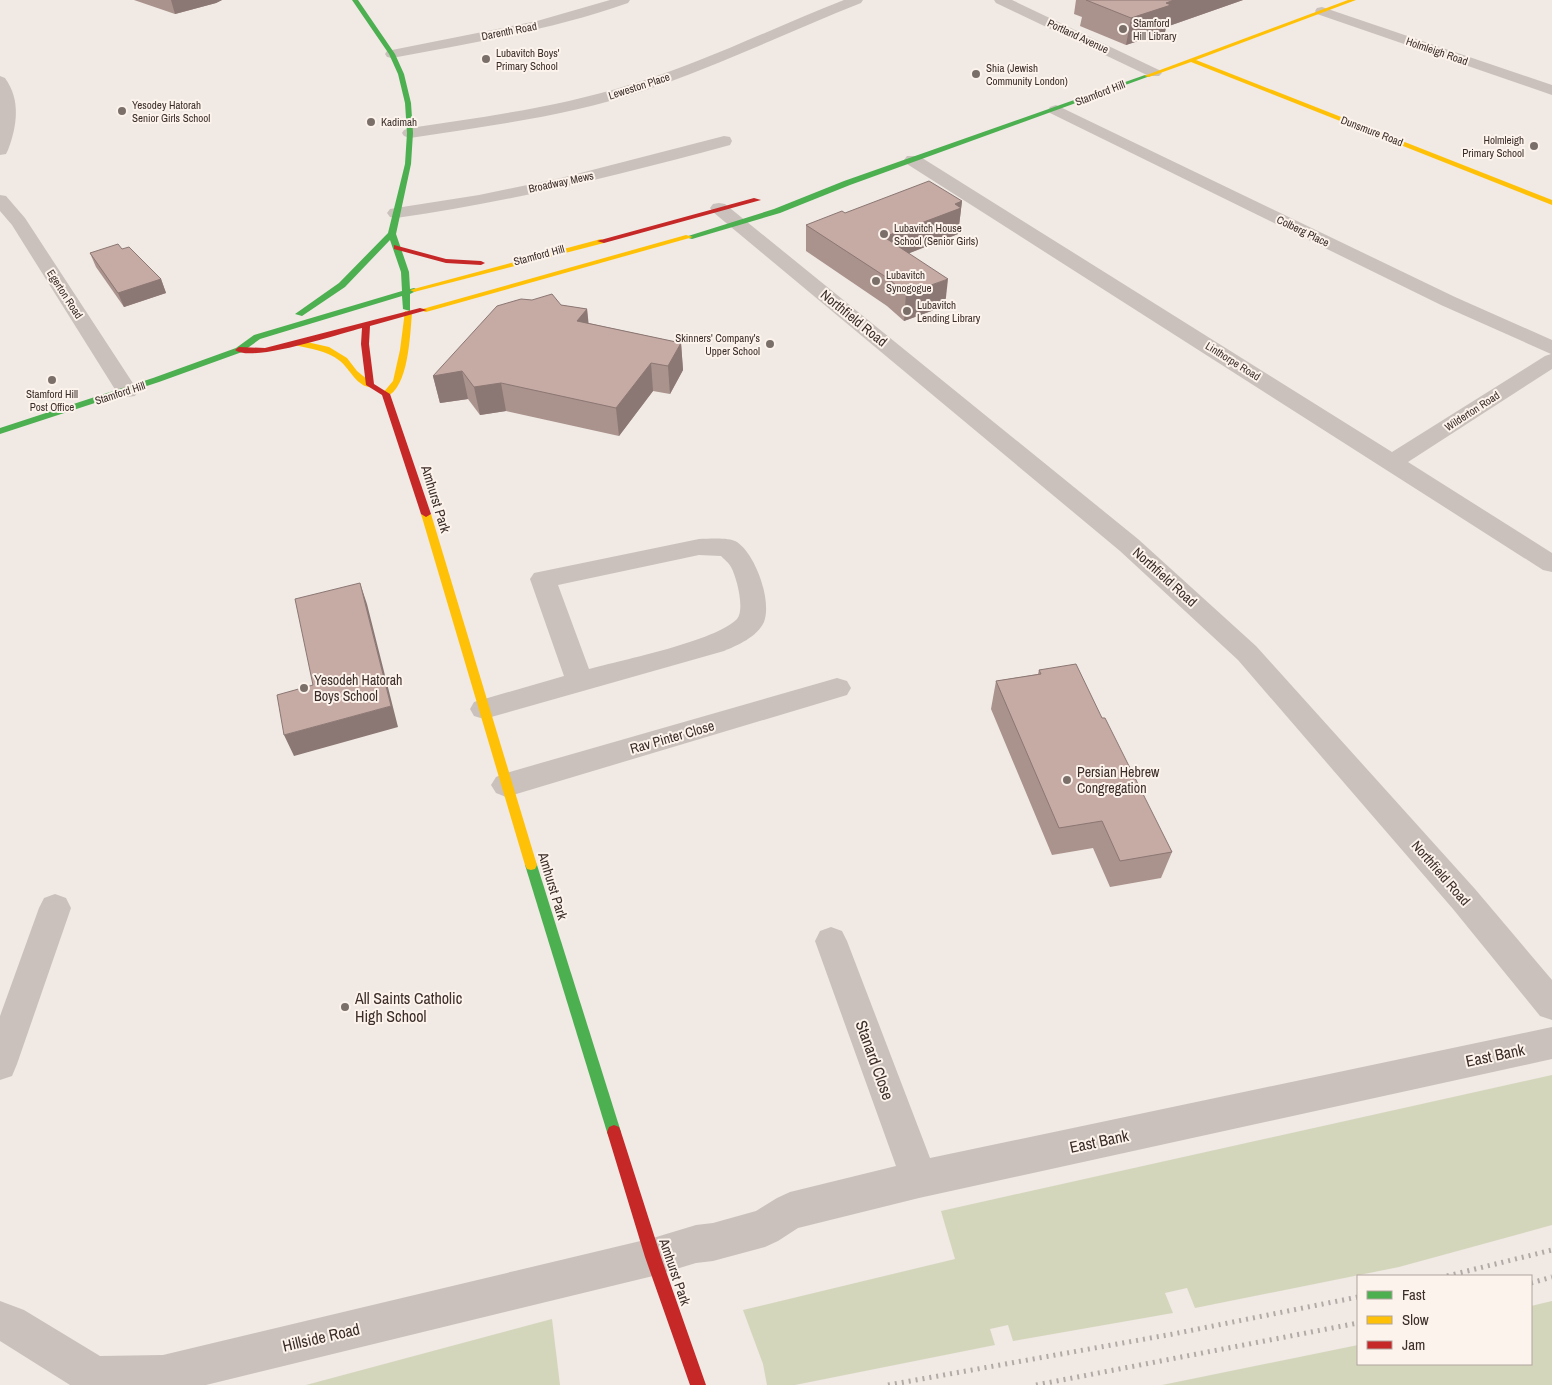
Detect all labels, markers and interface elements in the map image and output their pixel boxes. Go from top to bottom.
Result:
street label: Portland Avenue [1045,16,1111,56]
place label: Stamford Hill Library [1133,16,1177,43]
street label: Darenth Road [480,19,538,43]
marker: Stamford Hill Library [1117,23,1129,35]
street label: Holmleigh Road [1404,34,1470,68]
place label: Lubavitch Boys' Primary School [496,46,560,73]
marker: Lubavitch Boys' Primary School [480,53,492,65]
place label: Shia (Jewish Community London) [986,61,1068,88]
marker: Shia (Jewish Community London) [970,68,982,80]
street label: Leweston Place [607,70,671,102]
street label: Stamford Hill [1073,77,1127,109]
place label: Yesodey Hatorah Senior Girls School [132,98,210,125]
marker: Yesodey Hatorah Senior Girls School [116,105,128,117]
street label: Dunsmure Road [1339,113,1405,149]
place label: Kadimah [381,115,417,129]
marker: Kadimah [365,116,377,128]
place label: Holmleigh Primary School [1462,133,1524,160]
marker: Holmleigh Primary School [1528,140,1540,152]
street label: Broadway Mews [527,168,595,196]
street label: Colberg Place [1274,212,1332,250]
place label: Lubavitch House School (Senior Girls) [894,221,978,248]
marker: Lubavitch House School (Senior Girls) [878,228,890,240]
street label: Stamford Hill [512,241,566,269]
street label: Egerton Road [44,267,86,321]
place label: Lubavitch Synogogue [886,268,932,295]
marker: Lubavitch Synogogue [870,275,882,287]
street label: Northfield Road [817,286,891,350]
place label: Lubavitch Lending Library [917,298,981,325]
marker: Lubavitch Lending Library [901,305,913,317]
place label: Skinners' Company's Upper School [675,331,760,358]
marker: Skinners' Company's Upper School [764,338,776,350]
street label: Linthorpe Road [1203,339,1263,383]
marker: Stamford Hill Post Office [46,374,58,386]
street label: Stamford Hill [93,378,147,408]
place label: Stamford Hill Post Office [26,387,78,414]
street label: Wilderton Road [1442,388,1502,434]
street label: Amhurst Park [417,462,455,535]
street label: Northfield Road [1129,543,1201,611]
place label: Yesodeh Hatorah Boys School [314,671,402,705]
marker: Yesodeh Hatorah Boys School [298,682,310,694]
street label: Rav Pinter Close [628,716,716,758]
place label: Persian Hebrew Congregation [1077,763,1160,797]
marker: Persian Hebrew Congregation [1061,774,1073,786]
street label: Northfield Road [1408,837,1474,909]
street label: Amhurst Park [534,849,572,922]
place label: All Saints Catholic High School [354,987,463,1027]
marker: All Saints Catholic High School [339,1001,351,1013]
street label: Stanard Close [850,1017,900,1103]
street label: East Bank [1463,1038,1527,1072]
street label: East Bank [1067,1124,1131,1158]
street label: Amhurst Park [655,1235,695,1308]
legend [1357,1275,1532,1365]
text: Fast [1402,1284,1426,1305]
text: Slow [1402,1309,1429,1330]
street label: Hillside Road [280,1317,362,1357]
text: Jam [1402,1334,1425,1355]

